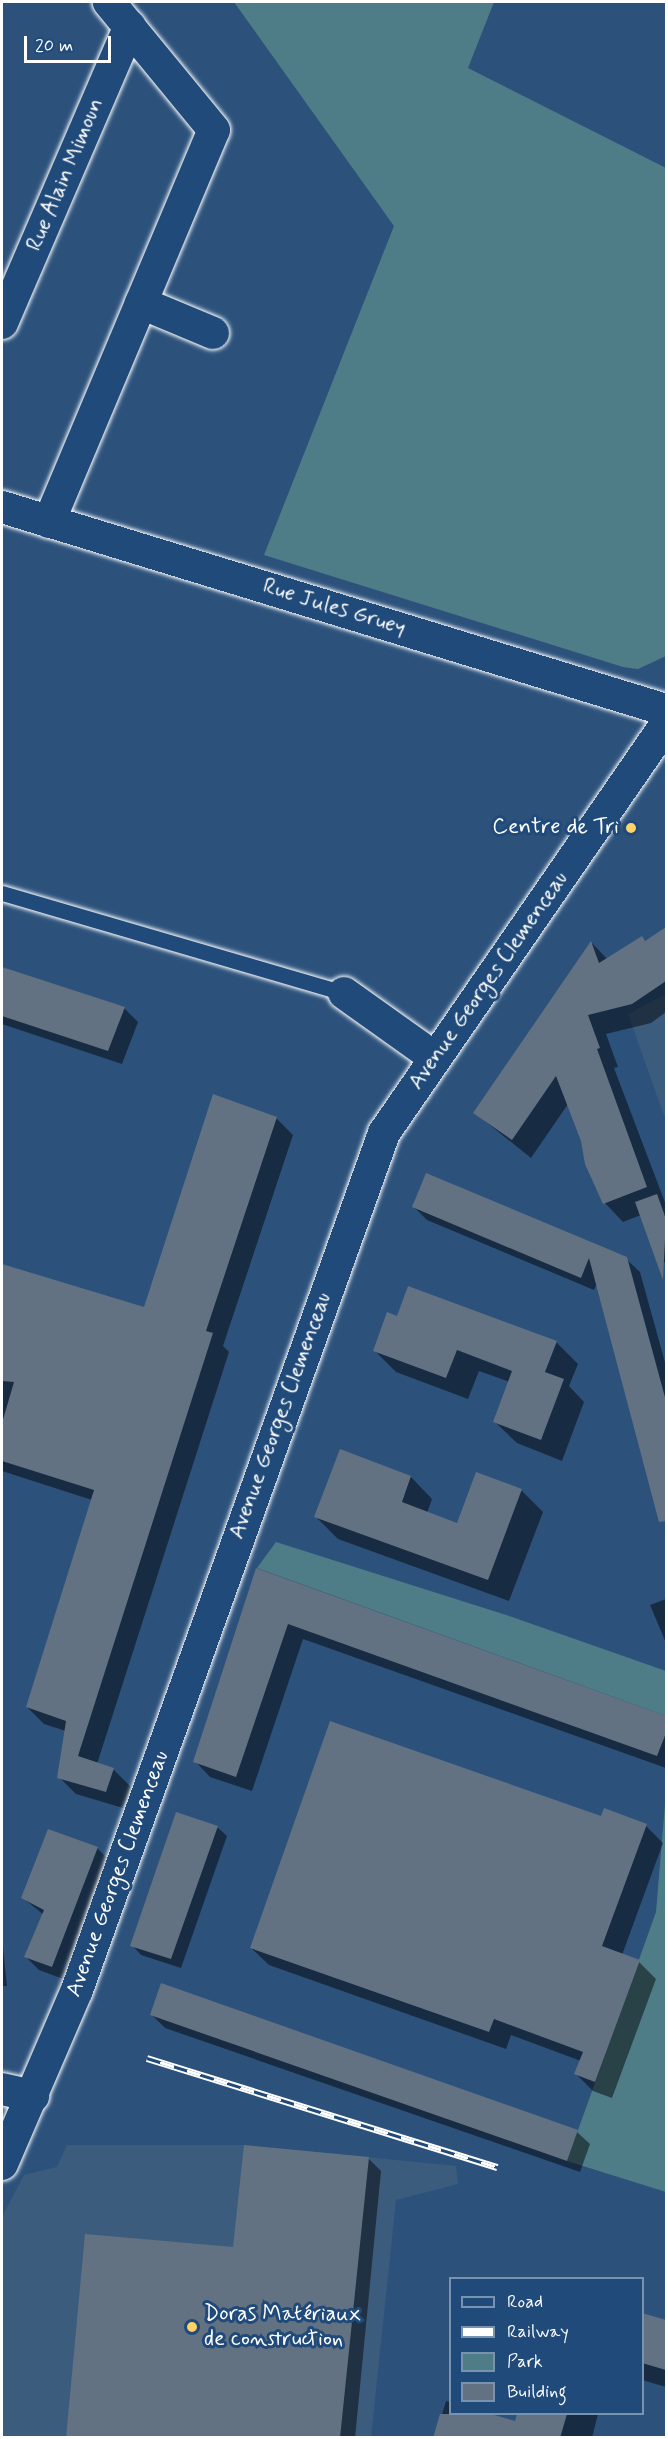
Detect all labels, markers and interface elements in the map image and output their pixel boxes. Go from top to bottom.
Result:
scale bar [27,24,114,62]
text: 20 m [35,34,73,58]
street label: Rue Alain Mimoun [19,89,113,261]
street label: Rue Jules Gruey [261,574,407,642]
place label: Centre de Tri [494,815,619,841]
marker: Centre de Tri [624,821,638,835]
street label: Avenue Georges Clemenceau [400,862,578,1100]
street label: Avenue Georges Clemenceau [222,1284,340,1548]
street label: Avenue Georges Clemenceau [59,1742,177,2006]
legend [449,2277,644,2415]
text: Road [507,2290,543,2314]
place label: Doras Matériaux de construction [204,2301,359,2352]
marker: Doras Matériaux de construction [185,2320,199,2334]
text: Railway [507,2320,569,2344]
text: Park [507,2350,543,2374]
text: Building [507,2380,567,2404]

